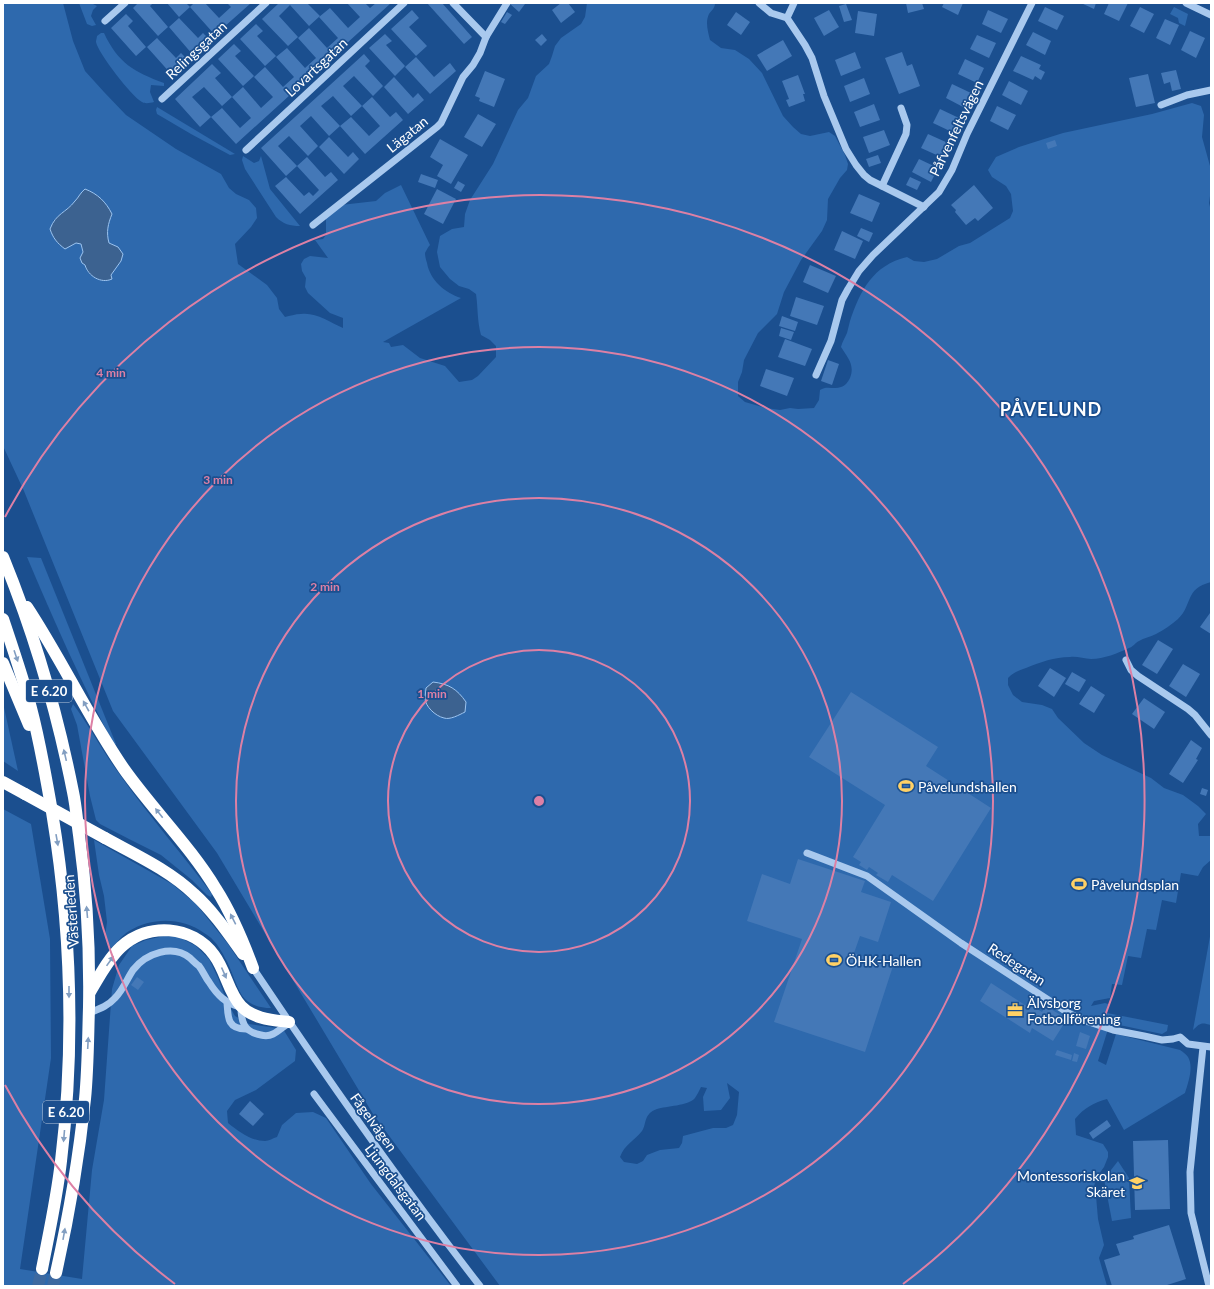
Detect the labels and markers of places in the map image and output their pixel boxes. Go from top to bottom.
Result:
sports icon: Påvelundshallen [897,777,915,795]
place label: Påvelundshallen [918,778,1017,795]
centre of rings [532,794,546,808]
sports icon: Påvelundsplan [1070,875,1088,893]
place label: Påvelundsplan [1091,876,1179,893]
sports icon: ÖHK-Hallen [825,951,843,969]
place label: ÖHK-Hallen [846,952,921,969]
place label: Älvsborg Fotbollförening [1027,994,1121,1027]
office icon: Älvsborg Fotbollförening [1006,1001,1024,1019]
place label: Montessoriskolan Skäret [1017,1167,1125,1200]
school or university icon: Montessoriskolan Skäret [1128,1174,1146,1192]

